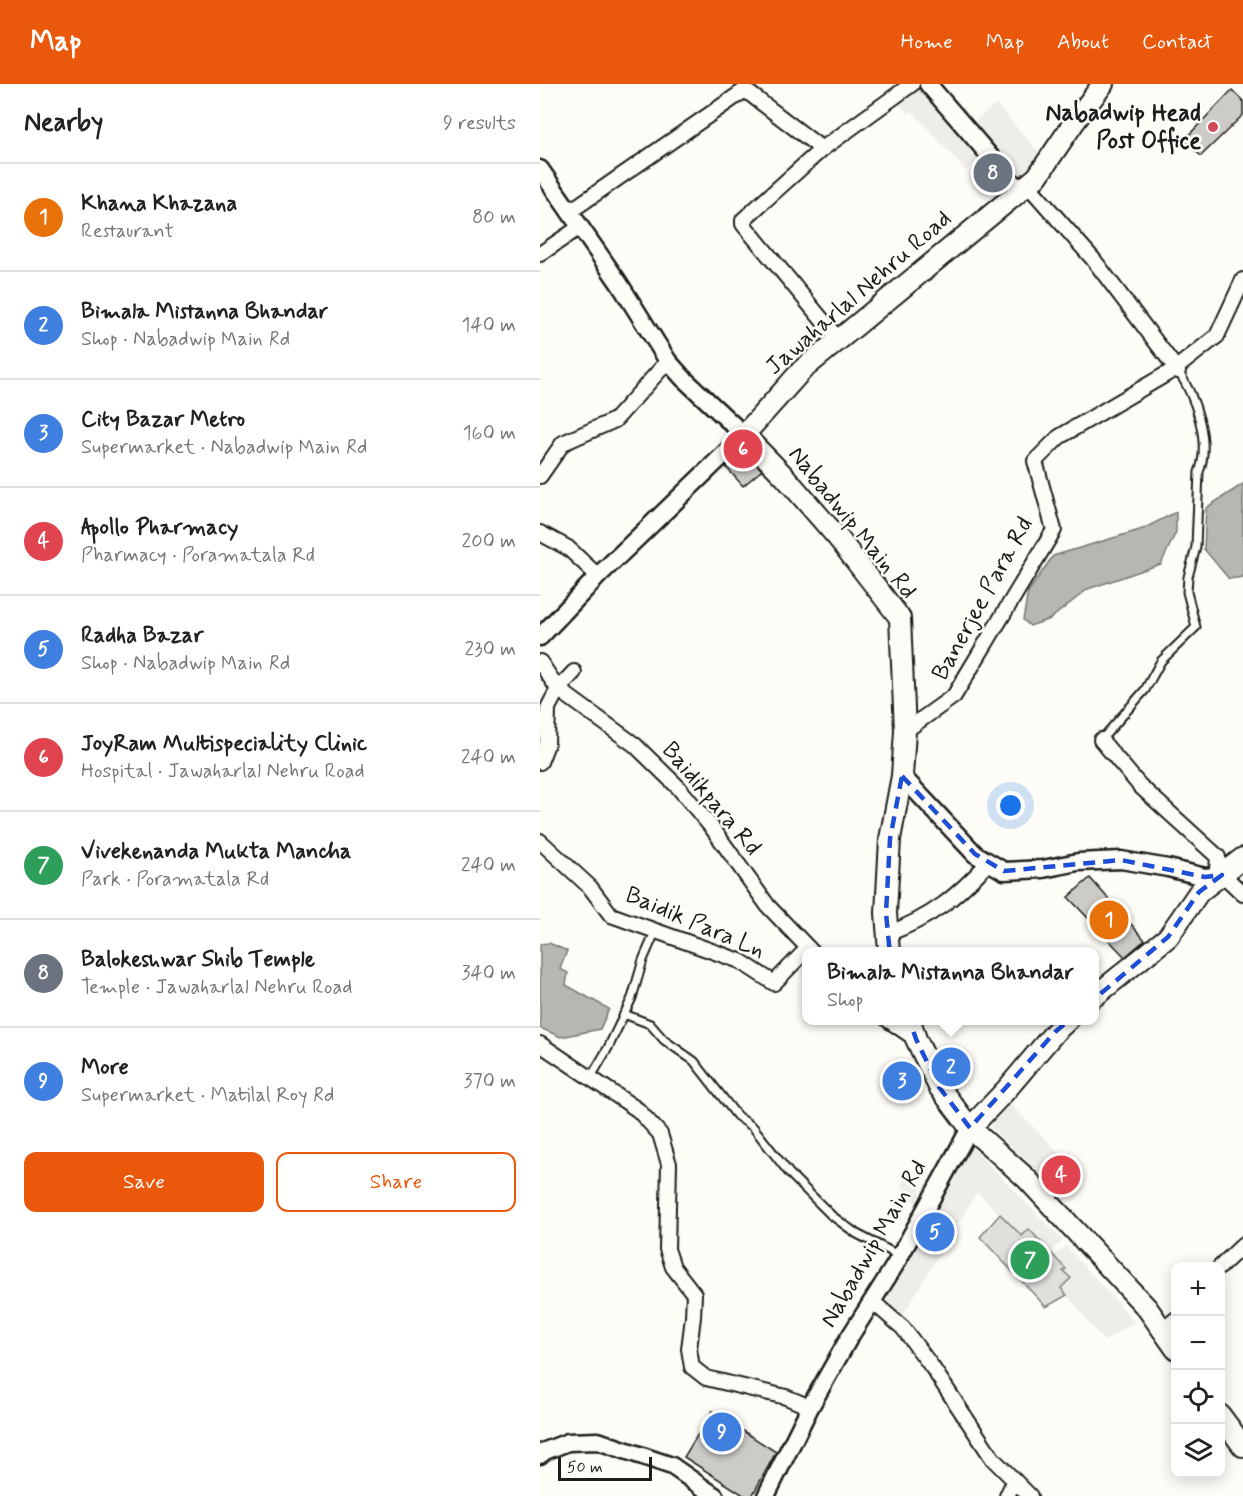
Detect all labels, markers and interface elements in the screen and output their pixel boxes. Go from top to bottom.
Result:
text: Map [30,24,81,61]
text: Home [901,28,953,56]
text: Map [986,28,1024,56]
text: About [1057,28,1109,56]
text: Contact [1142,28,1213,56]
place label: Nabadwip Head Post Office [1045,98,1201,157]
text: Nearby [24,106,103,140]
text: 9 results [443,110,516,137]
marker: Nabadwip Head Post Office [1206,120,1220,134]
pin: 8 [974,150,1012,196]
text: Khana Khazana [81,190,237,218]
text: 1 [39,204,48,231]
text: 80 m [472,204,516,231]
street label: Jawaharlal Nehru Road [760,204,958,382]
text: Restaurant [81,218,174,245]
text: Bimala Mistanna Bhandar [81,298,328,326]
text: 2 [39,312,48,339]
text: 140 m [462,312,516,339]
text: Shop · Nabadwip Main Rd [81,326,290,353]
text: City Bazar Metro [81,406,245,434]
text: 3 [39,420,48,447]
text: 160 m [463,420,516,447]
pin: 6 [724,426,762,472]
text: Supermarket · Nabadwip Main Rd [81,434,368,461]
street label: Nabadwip Main Rd [781,440,923,606]
street label: Banerjee Para Rd [925,512,1041,686]
text: Apollo Pharmacy [81,514,238,542]
text: 4 [38,528,49,555]
text: 200 m [461,528,516,555]
text: Pharmacy · Poramatala Rd [81,542,315,569]
text: Radha Bazar [81,622,203,650]
text: 5 [38,636,50,663]
text: 230 m [464,636,516,663]
text: Shop · Nabadwip Main Rd [81,650,290,677]
text: JoyRam Multispeciality Clinic [81,730,367,758]
street label: Baidikpara Rd [654,736,768,862]
text: 6 [38,744,49,771]
text: 240 m [461,744,516,771]
text: Hospital · Jawaharlal Nehru Road [81,758,365,785]
your location [996,791,1025,820]
text: Vivekenanda Mukta Mancha [81,838,351,866]
text: 7 [37,852,50,879]
text: 240 m [461,852,516,879]
text: Park · Poramatala Rd [81,866,269,893]
street label: Baidik Para Ln [620,880,770,966]
pin: 1 [1090,898,1128,942]
text: Balokeshwar Shib Temple [81,946,315,974]
popup [802,947,1099,1025]
text: Bimala Mistanna Bhandar [827,959,1074,987]
text: 8 [38,960,49,987]
text: 340 m [461,960,516,987]
text: Temple · Jawaharlal Nehru Road [81,974,352,1001]
text: Shop [827,987,864,1014]
pin: 2 [932,1044,970,1090]
text: More [81,1054,129,1082]
pin: 3 [882,1058,922,1104]
text: 9 [39,1068,48,1095]
text: 370 m [464,1068,516,1095]
text: Supermarket · Matilal Roy Rd [81,1082,334,1109]
button: Save [24,1152,264,1212]
button: Share [276,1152,516,1212]
pin: 4 [1042,1152,1080,1198]
street label: Nabadwip Main Rd [813,1155,935,1333]
pin: 5 [916,1210,954,1254]
pin: 7 [1010,1238,1050,1282]
map controls [1171,1262,1225,1478]
button: + [1171,1262,1225,1316]
button: − [1171,1316,1225,1370]
button: locate [1171,1370,1225,1424]
pin: 9 [702,1410,741,1454]
button: layers [1171,1424,1225,1478]
scale bar [558,1454,652,1482]
text: 50 m [567,1457,603,1478]

